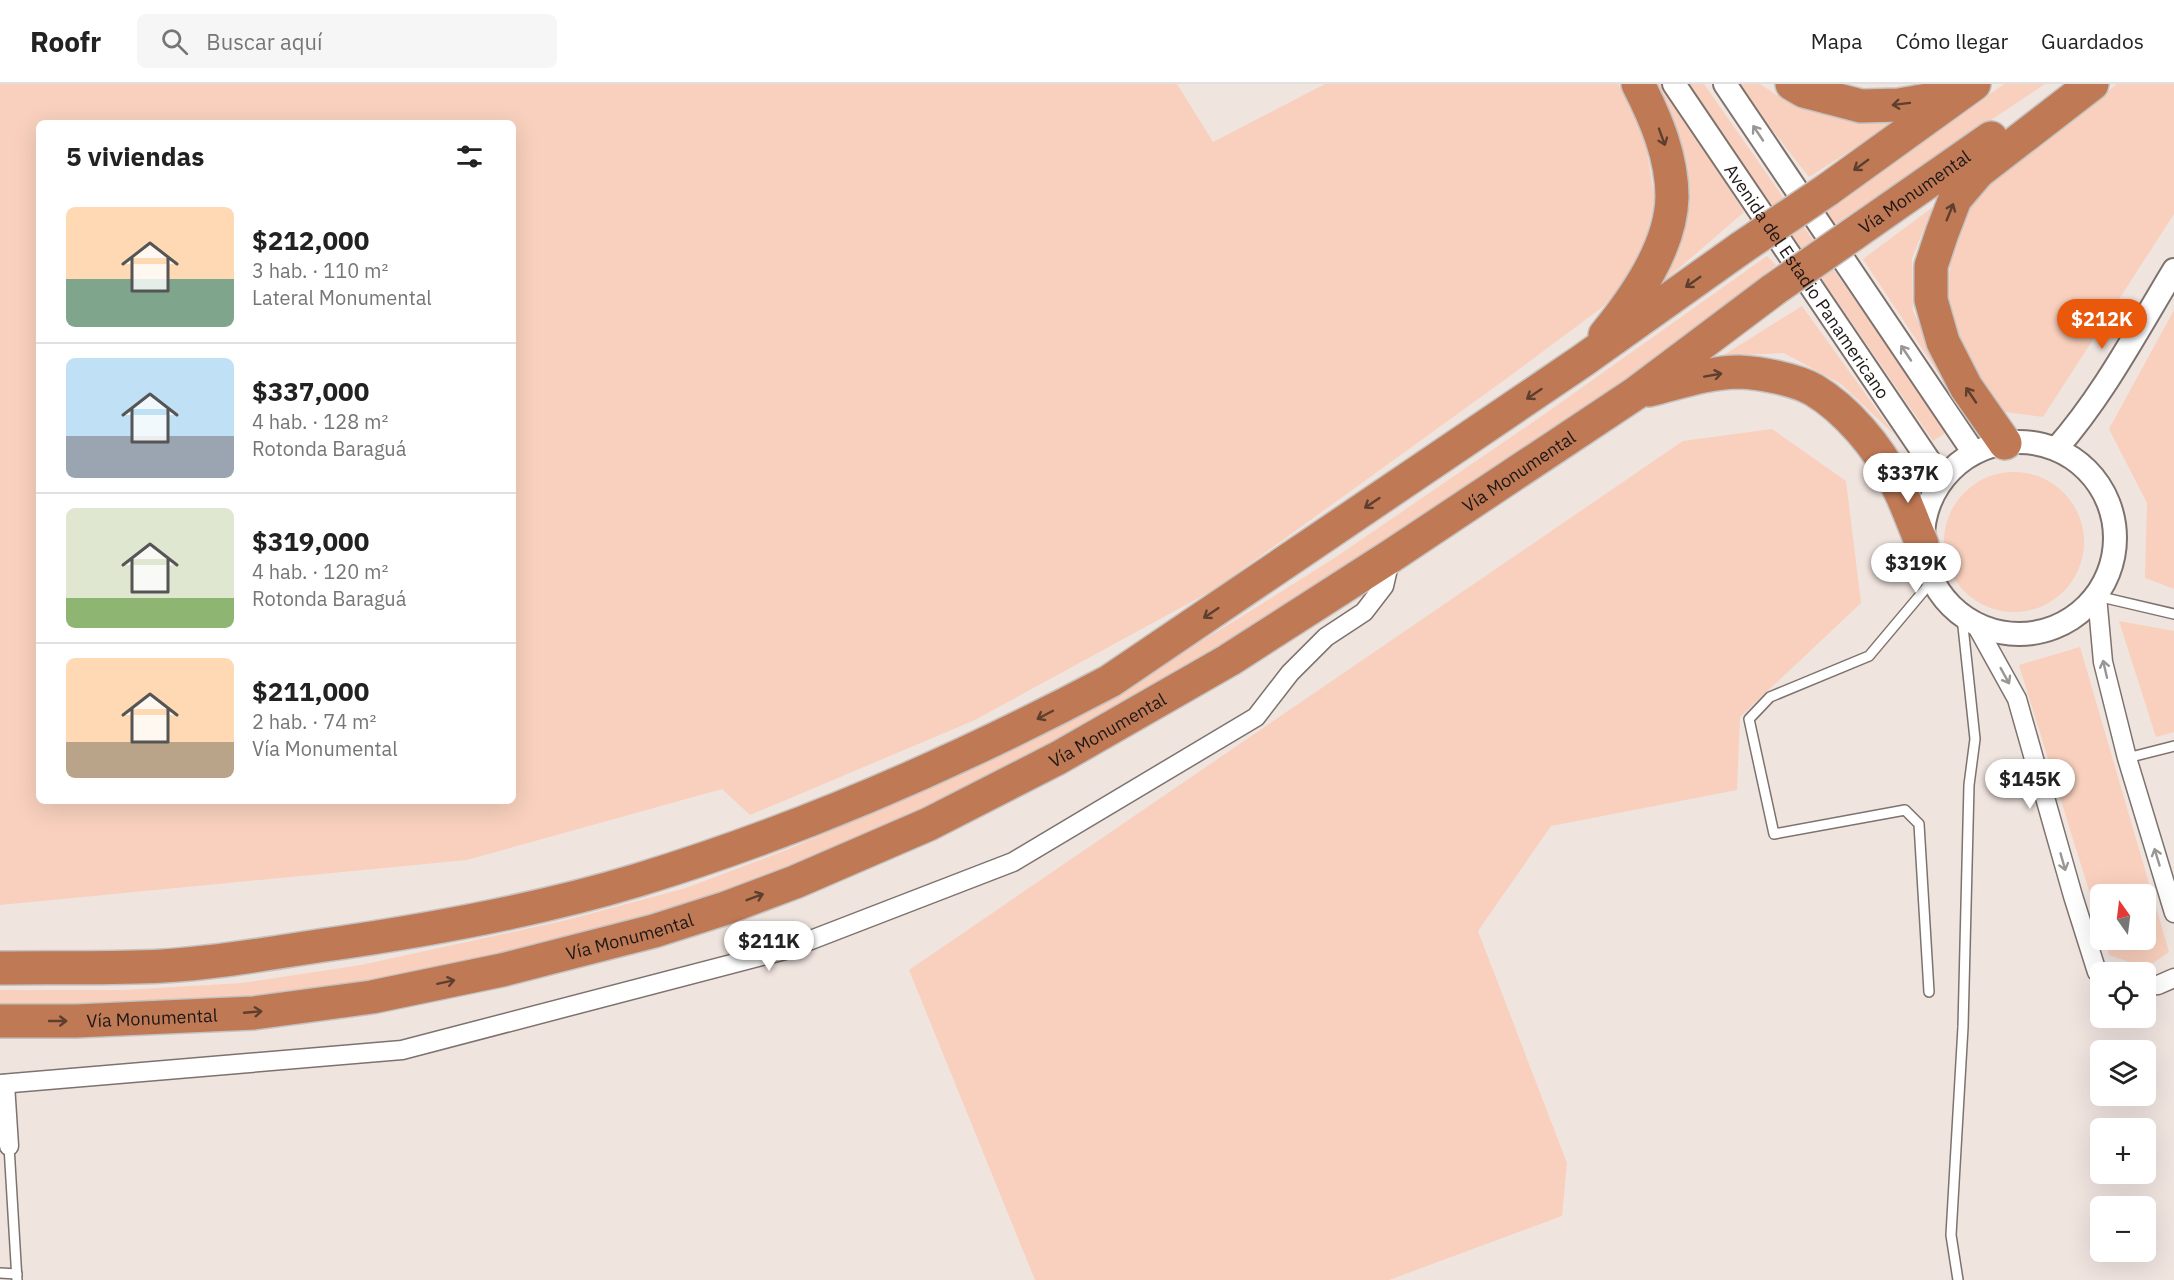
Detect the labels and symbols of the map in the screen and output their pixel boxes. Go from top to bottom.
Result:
one-way arrow [1892,98,1912,109]
one-way arrow [1751,125,1763,142]
one-way arrow [1657,128,1668,146]
street label: Vía Monumental [1854,144,1975,238]
street label: Avenida del Estadio Panamericano [1720,159,1895,403]
one-way arrow [1853,159,1869,171]
one-way arrow [1945,203,1956,222]
one-way arrow [1686,276,1702,288]
pin: $212K [2060,299,2144,350]
one-way arrow [1900,345,1912,361]
one-way arrow [1703,370,1723,381]
one-way arrow [1526,388,1542,400]
one-way arrow [1965,388,1977,404]
street label: Vía Monumental [1458,425,1580,517]
pin: $337K [1866,453,1950,504]
one-way arrow [1364,498,1381,510]
pin: $319K [1874,543,1958,594]
one-way arrow [1203,607,1219,619]
one-way arrow [2098,660,2110,679]
one-way arrow [1999,668,2011,685]
street label: Vía Monumental [1045,687,1170,772]
one-way arrow [1037,709,1054,721]
pin: $145K [1988,759,2072,810]
one-way arrow [2151,848,2162,867]
one-way arrow [2058,852,2069,871]
north arrow [2090,884,2156,950]
one-way arrow [745,891,764,902]
street label: Vía Monumental [563,908,696,965]
pin: $211K [727,921,811,972]
one-way arrow [436,975,455,987]
street label: Vía Monumental [86,1003,218,1032]
one-way arrow [243,1007,263,1018]
one-way arrow [48,1015,68,1027]

